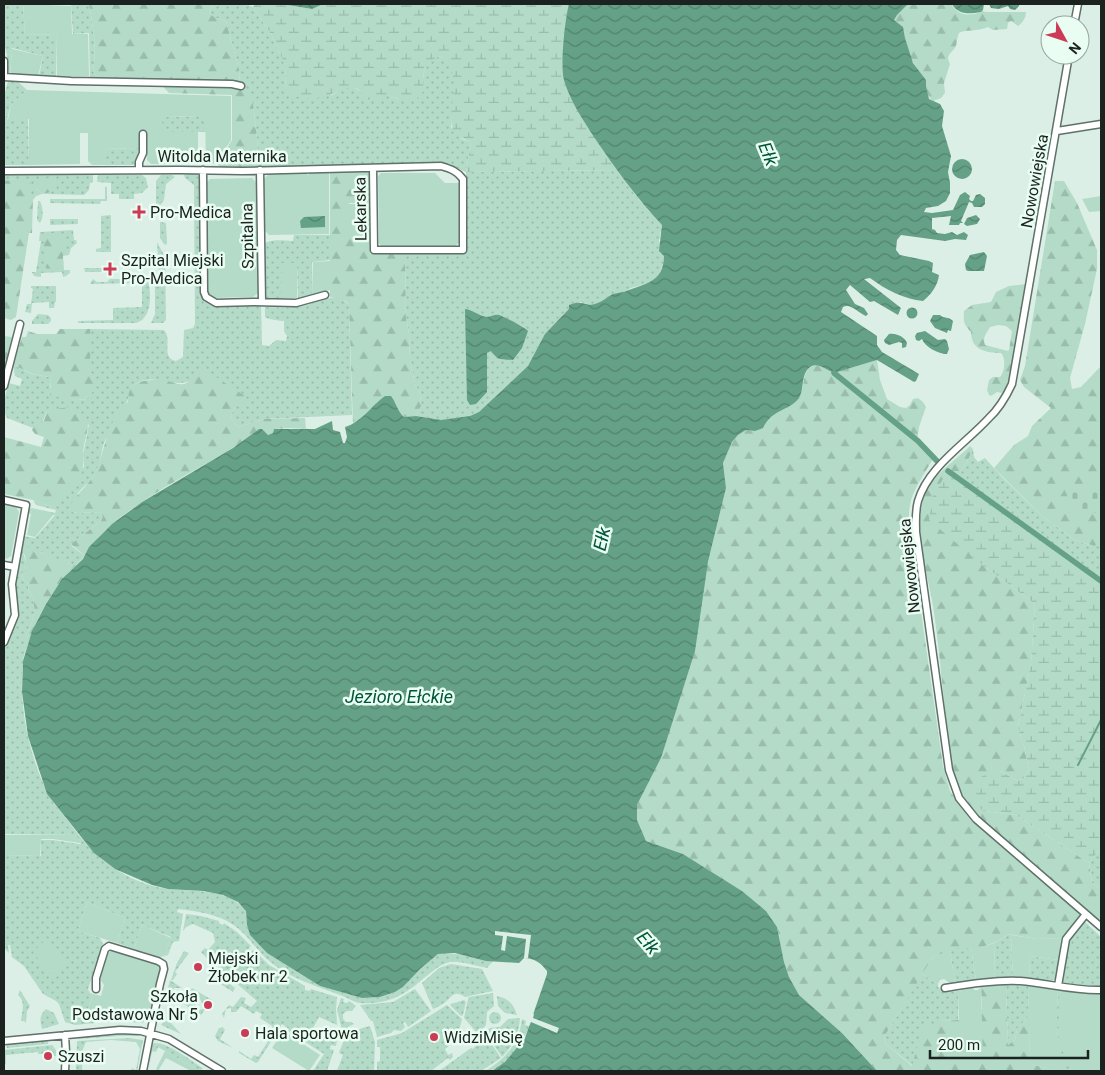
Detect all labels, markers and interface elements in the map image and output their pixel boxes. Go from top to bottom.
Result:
north arrow [1040,15,1090,65]
text: N [1066,39,1084,57]
street label: Nowowiejska [1017,133,1052,230]
water label: Ełk [754,139,783,170]
street label: Witolda Maternika [157,147,287,166]
street label: Lekarska [350,177,371,241]
place label: Pro-Medica [150,203,231,222]
street label: Szpitalna [237,203,258,269]
marker: Pro-Medica [132,205,146,219]
place label: Szpital Miejski Pro-Medica [121,251,224,288]
marker: Szpital Miejski Pro-Medica [103,262,117,276]
street label: Nowowiejska [895,518,924,614]
water label: Ełk [589,524,615,553]
water label: Jezioro Ełckie [345,686,453,707]
water label: Ełk [633,927,665,959]
place label: Miejski Żłobek nr 2 [208,949,288,986]
marker: Miejski Żłobek nr 2 [192,961,204,973]
place label: Szkoła Podstawowa Nr 5 [72,987,198,1024]
marker: Szkoła Podstawowa Nr 5 [202,999,214,1011]
place label: Hala sportowa [255,1024,359,1043]
marker: Hala sportowa [239,1027,251,1039]
place label: WidziMiSię [444,1028,523,1047]
scale bar [930,1028,1088,1060]
marker: WidziMiSię [428,1031,440,1043]
text: 200 m [938,1036,980,1054]
place label: Szuszi [58,1047,104,1066]
marker: Szuszi [42,1050,54,1062]

